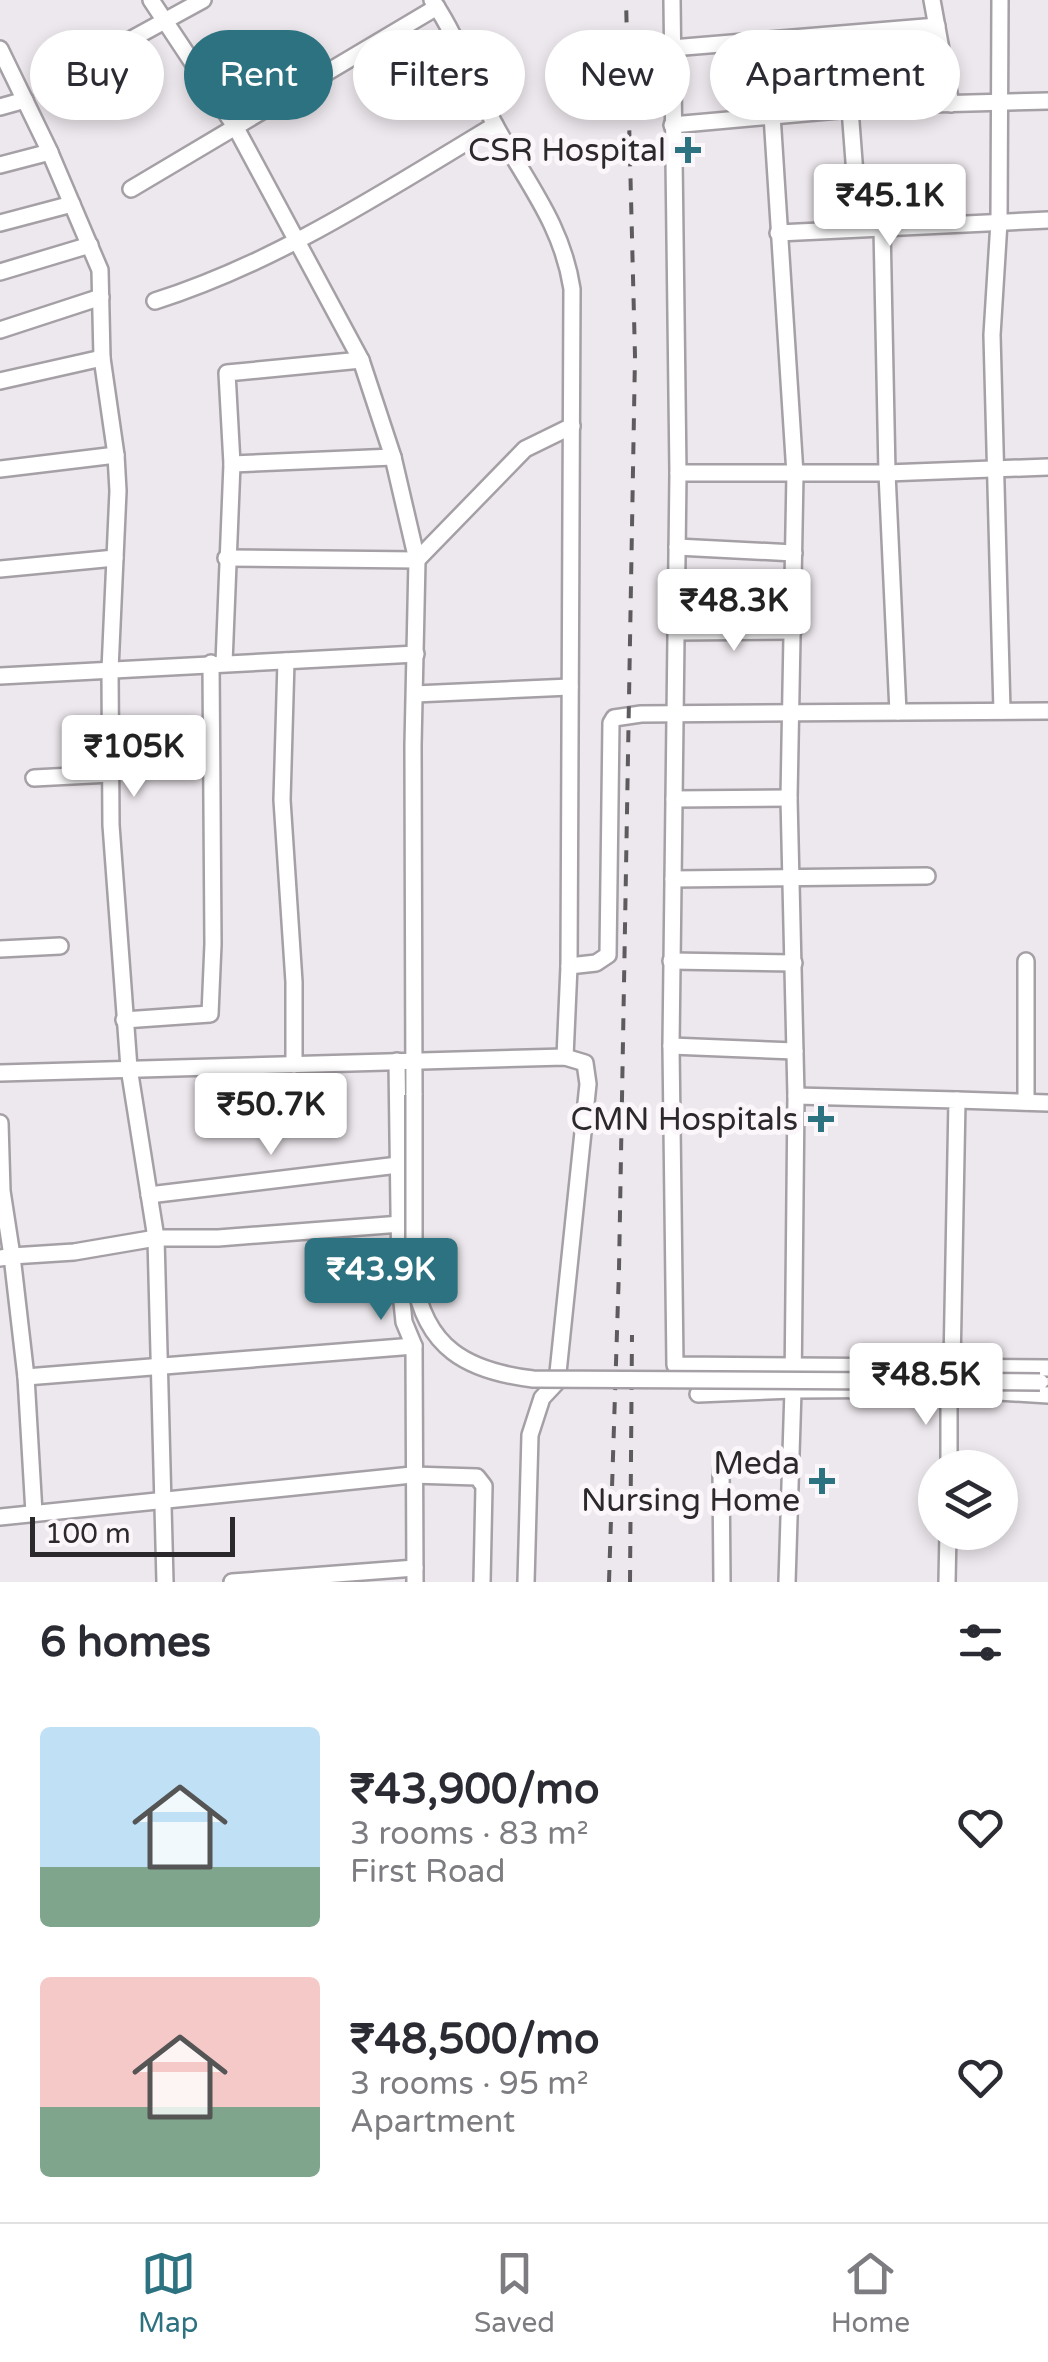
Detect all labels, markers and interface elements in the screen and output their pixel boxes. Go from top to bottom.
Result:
chip: Buy [30,30,164,120]
chip: Rent [184,30,333,120]
chip: Filters [353,30,525,120]
chip: New [545,30,690,120]
chip: Apartment [710,30,960,120]
place label: CSR Hospital [468,132,666,170]
marker: CSR Hospital [675,137,701,163]
pin: ₹45.1K [809,164,971,249]
text: ₹45.1K [836,177,944,215]
pin: ₹48.3K [653,569,815,654]
text: ₹48.3K [680,582,788,620]
pin: ₹105K [64,715,204,800]
text: ₹105K [84,728,184,766]
pin: ₹50.7K [190,1073,352,1158]
text: ₹50.7K [217,1086,325,1124]
place label: CMN Hospitals [571,1101,798,1139]
marker: CMN Hospitals [808,1106,834,1132]
pin: ₹43.9K [300,1238,462,1323]
text: ₹43.9K [327,1251,435,1289]
pin: ₹48.5K [845,1343,1007,1428]
text: ₹48.5K [872,1356,980,1394]
place label: Meda Nursing Home [581,1445,800,1520]
map controls [918,1450,1018,1550]
button: layers [918,1450,1018,1550]
marker: Meda Nursing Home [809,1468,835,1494]
scale bar [30,1512,235,1556]
text: 100 m [45,1517,131,1551]
icon: filters [953,1615,1008,1670]
text: 6 homes [40,1617,211,1668]
text: ₹43,900/mo [350,1764,599,1815]
icon: home [120,1767,240,1887]
icon: heart [953,1800,1008,1855]
text: 3 rooms · 83 m² [350,1815,589,1853]
text: First Road [350,1853,506,1891]
text: ₹48,500/mo [350,2014,599,2065]
icon: home [120,2017,240,2137]
icon: heart [953,2050,1008,2105]
text: 3 rooms · 95 m² [350,2065,589,2103]
text: Apartment [350,2103,515,2141]
tab: Map [138,2246,198,2340]
tab: Saved [474,2246,555,2340]
tab: Home [831,2246,910,2340]

